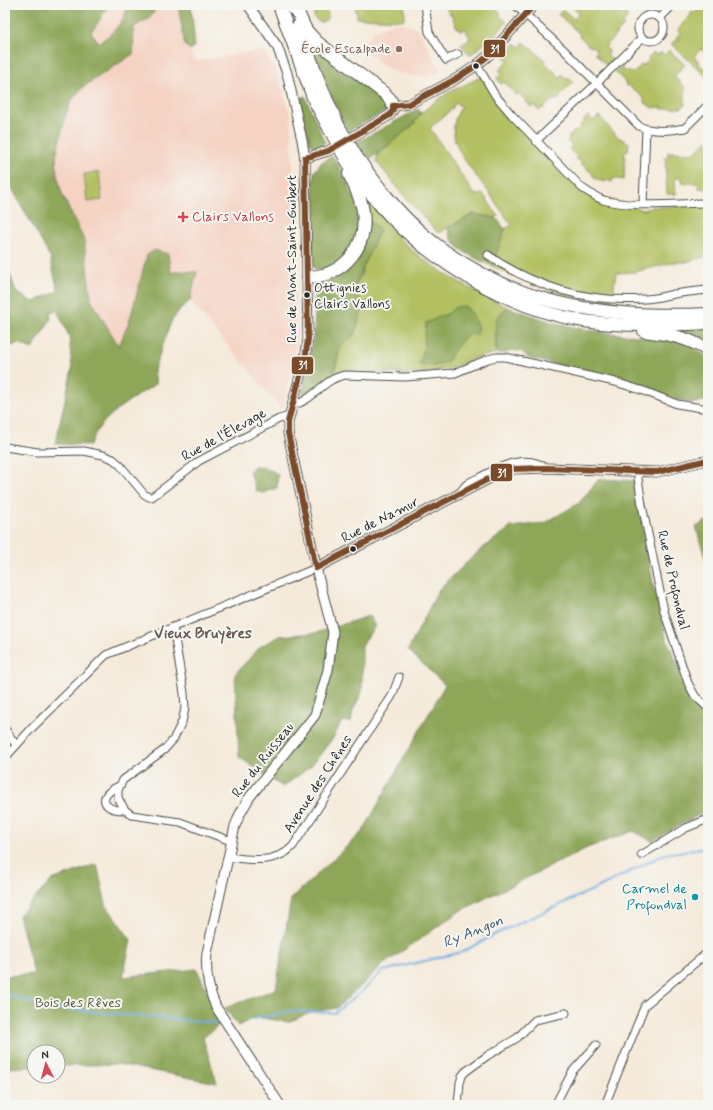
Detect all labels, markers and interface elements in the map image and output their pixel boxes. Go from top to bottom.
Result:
line badge: 31 [483,39,506,58]
place label: École Escalpade [301,40,391,58]
text: 31 [490,43,500,57]
marker: École Escalpade [394,44,404,54]
unlabelled marker [471,61,481,71]
street label: Rue de Mont-Saint-Guibert [283,175,301,343]
place label: Clairs Vallons [192,208,275,226]
marker: Clairs Vallons [177,211,189,223]
place label: Ottignies Clairs Vallons [314,280,390,313]
marker: Ottignies Clairs Vallons [302,290,312,300]
line badge: 31 [291,356,314,375]
text: 31 [298,359,308,373]
street label: Rue de l'Élevage [178,404,270,467]
line badge: 31 [490,463,513,482]
text: 31 [497,467,507,481]
street label: Rue de Namur [338,493,422,547]
street label: Rue de Profondval [651,528,693,632]
unlabelled marker [348,544,358,554]
district label: Vieux Bruyères [154,624,252,644]
street label: Rue du Ruisseau [228,719,298,801]
street label: Avenue des Chênes [280,732,356,836]
place label: Carmel de Profondval [622,880,687,916]
marker: Carmel de Profondval [690,892,700,902]
water label: Ry Angon [440,911,506,953]
park label: Bois des Rêves [35,994,121,1012]
north arrow [26,1044,66,1084]
text: N [41,1048,49,1062]

